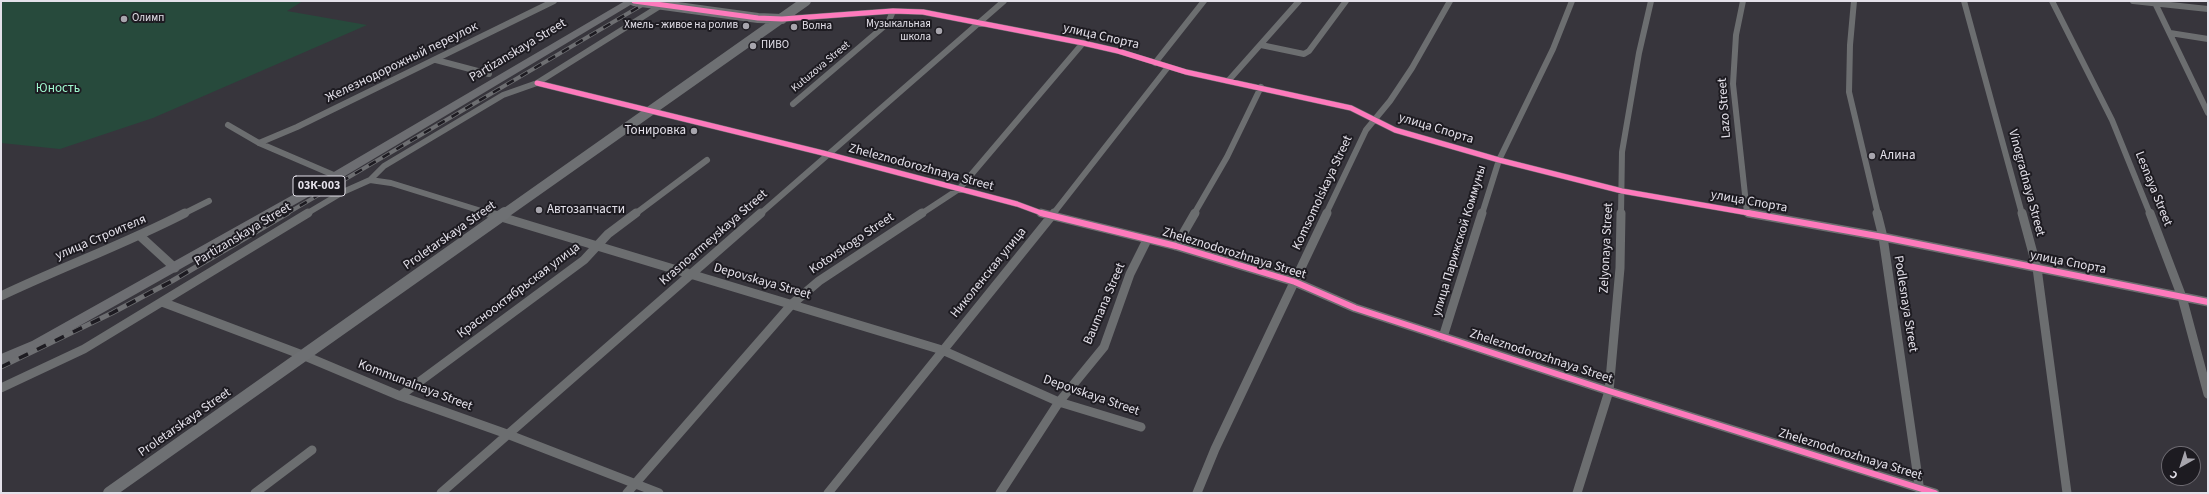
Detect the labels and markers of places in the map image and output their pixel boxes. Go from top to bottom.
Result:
place label: Олимп [132,12,164,26]
marker: Олимп [119,14,129,24]
place label: Музыкальная школа [866,18,931,44]
place label: Хмель - живое на ролив [624,19,738,33]
place label: Волна [802,20,832,34]
marker: Хмель - живое на ролив [741,21,751,31]
marker: Волна [789,22,799,32]
marker: Музыкальная школа [934,26,944,36]
place label: ПИВО [761,39,789,53]
marker: ПИВО [748,41,758,51]
place label: Тонировка [624,123,686,139]
marker: Тонировка [689,126,699,136]
place label: Алина [1880,148,1915,164]
marker: Алина [1867,151,1877,161]
place label: Автозапчасти [547,202,625,218]
marker: Автозапчасти [534,205,544,215]

